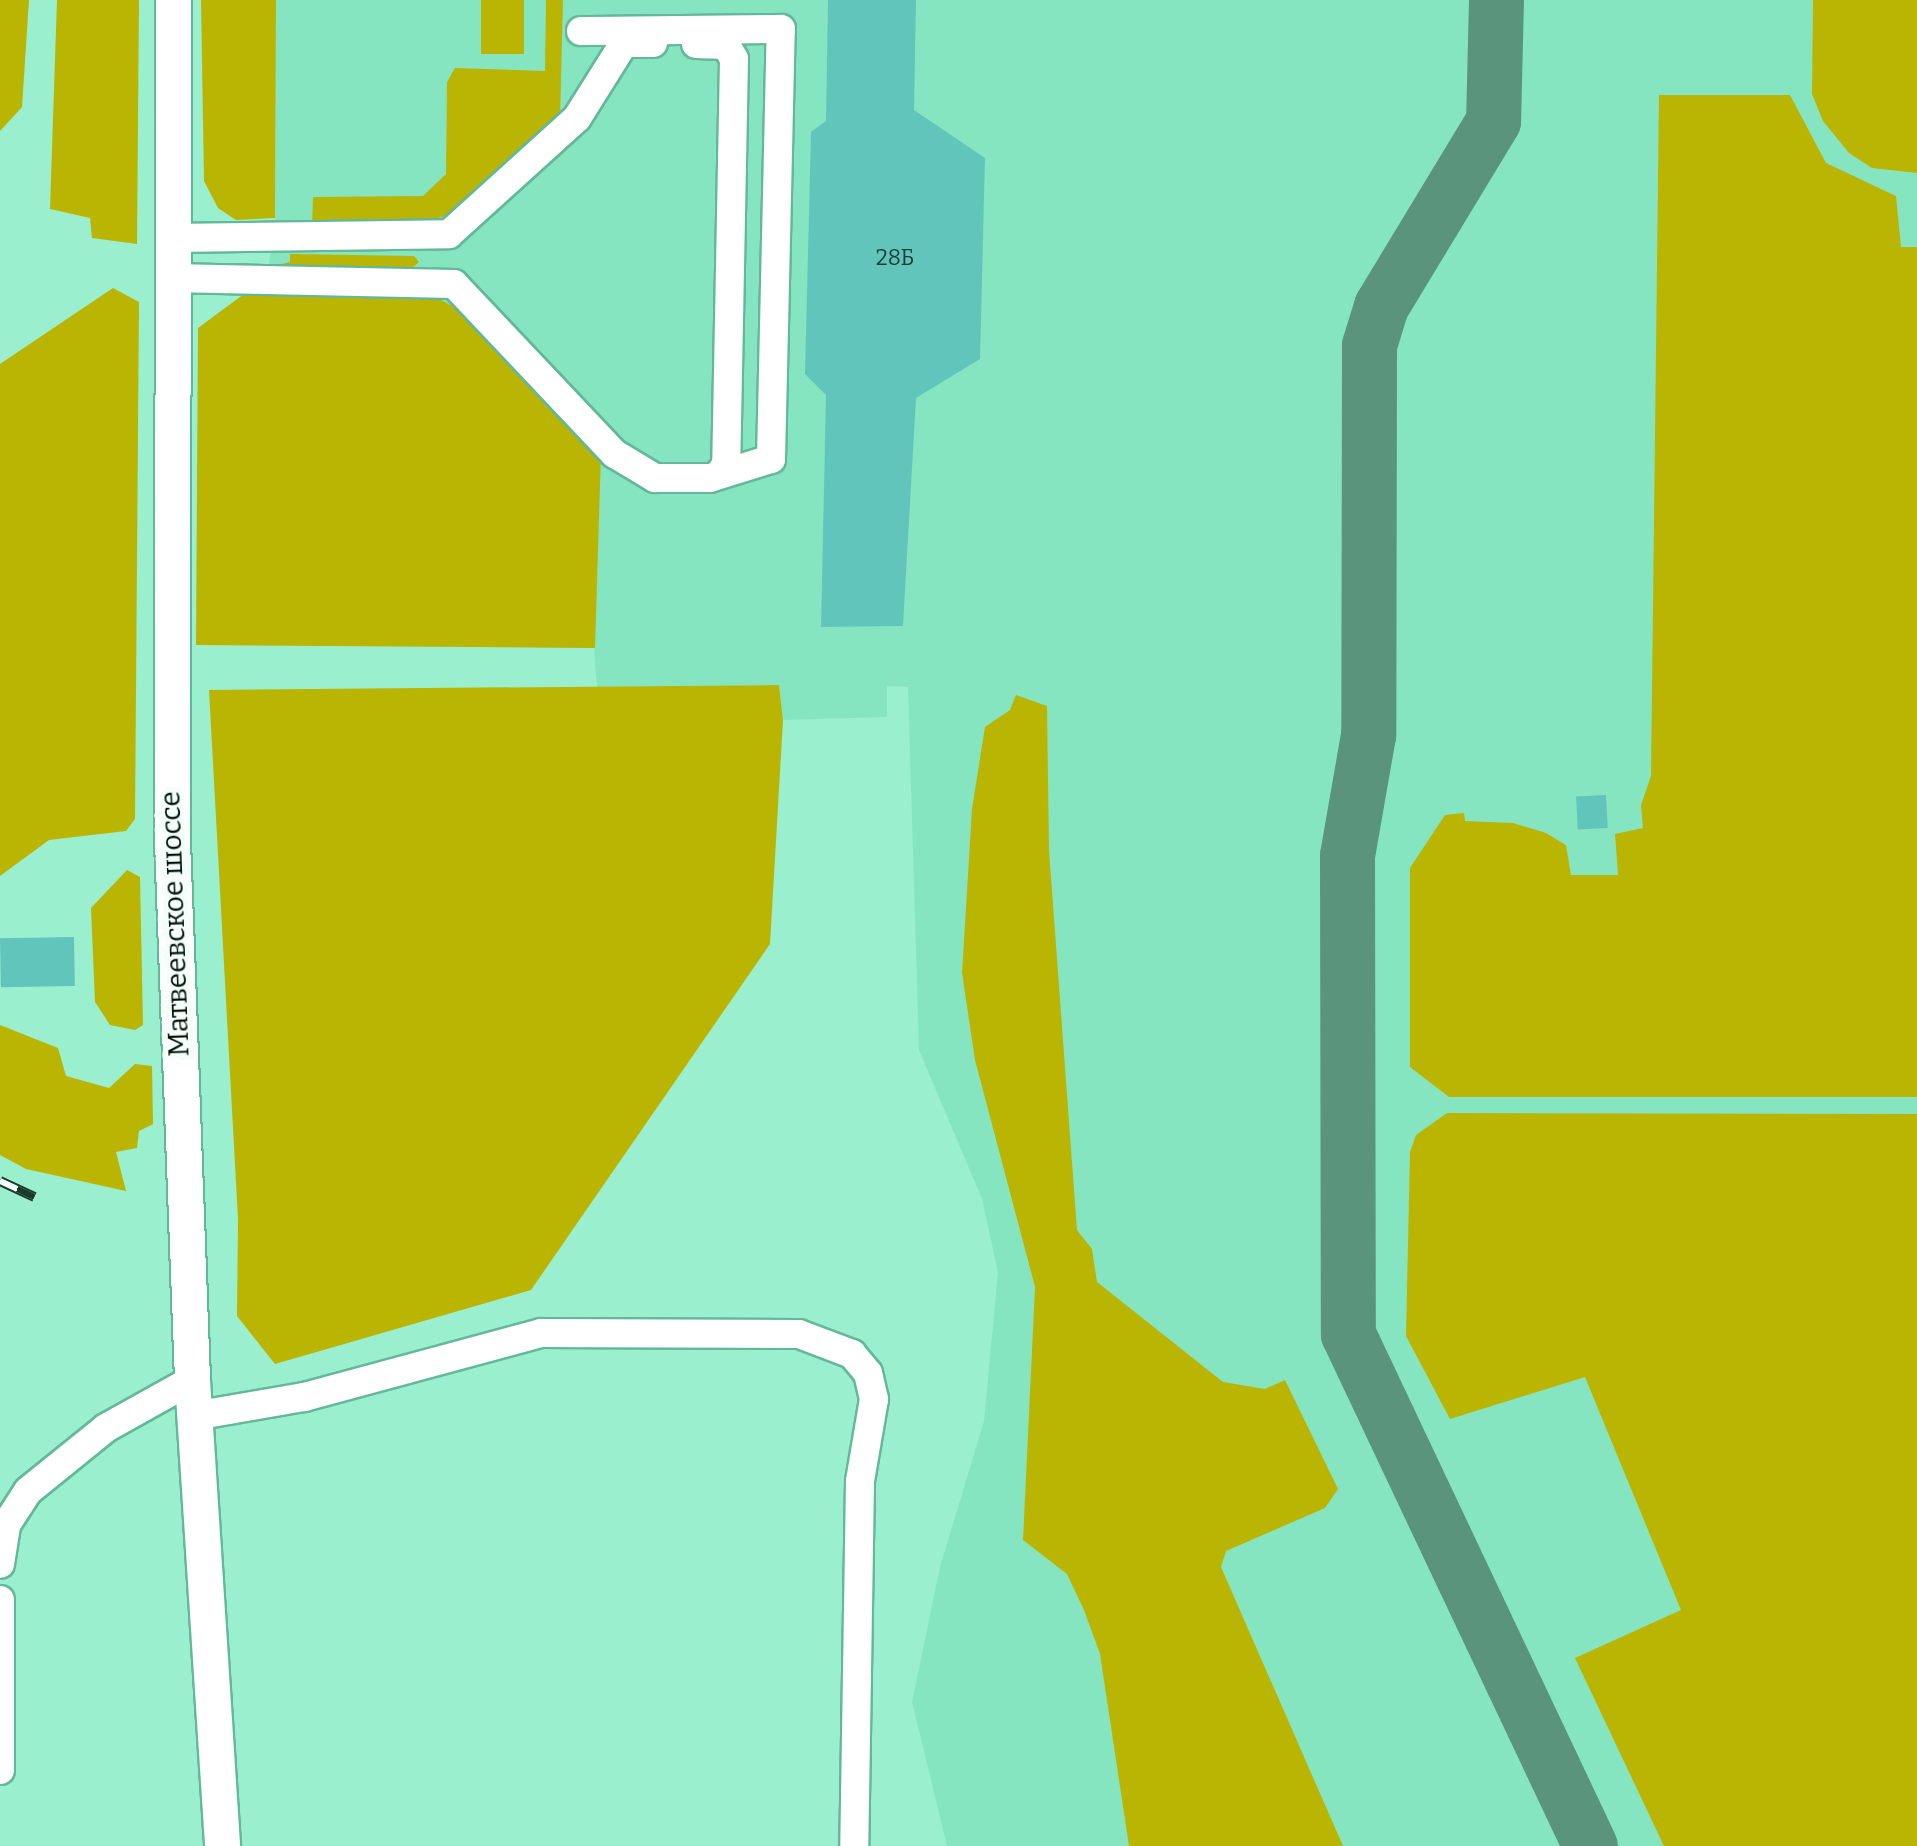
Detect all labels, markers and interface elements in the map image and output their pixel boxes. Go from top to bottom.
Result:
house number: 28Б [876,245,914,271]
street label: Матвеевское шоссе [154,791,196,1057]

